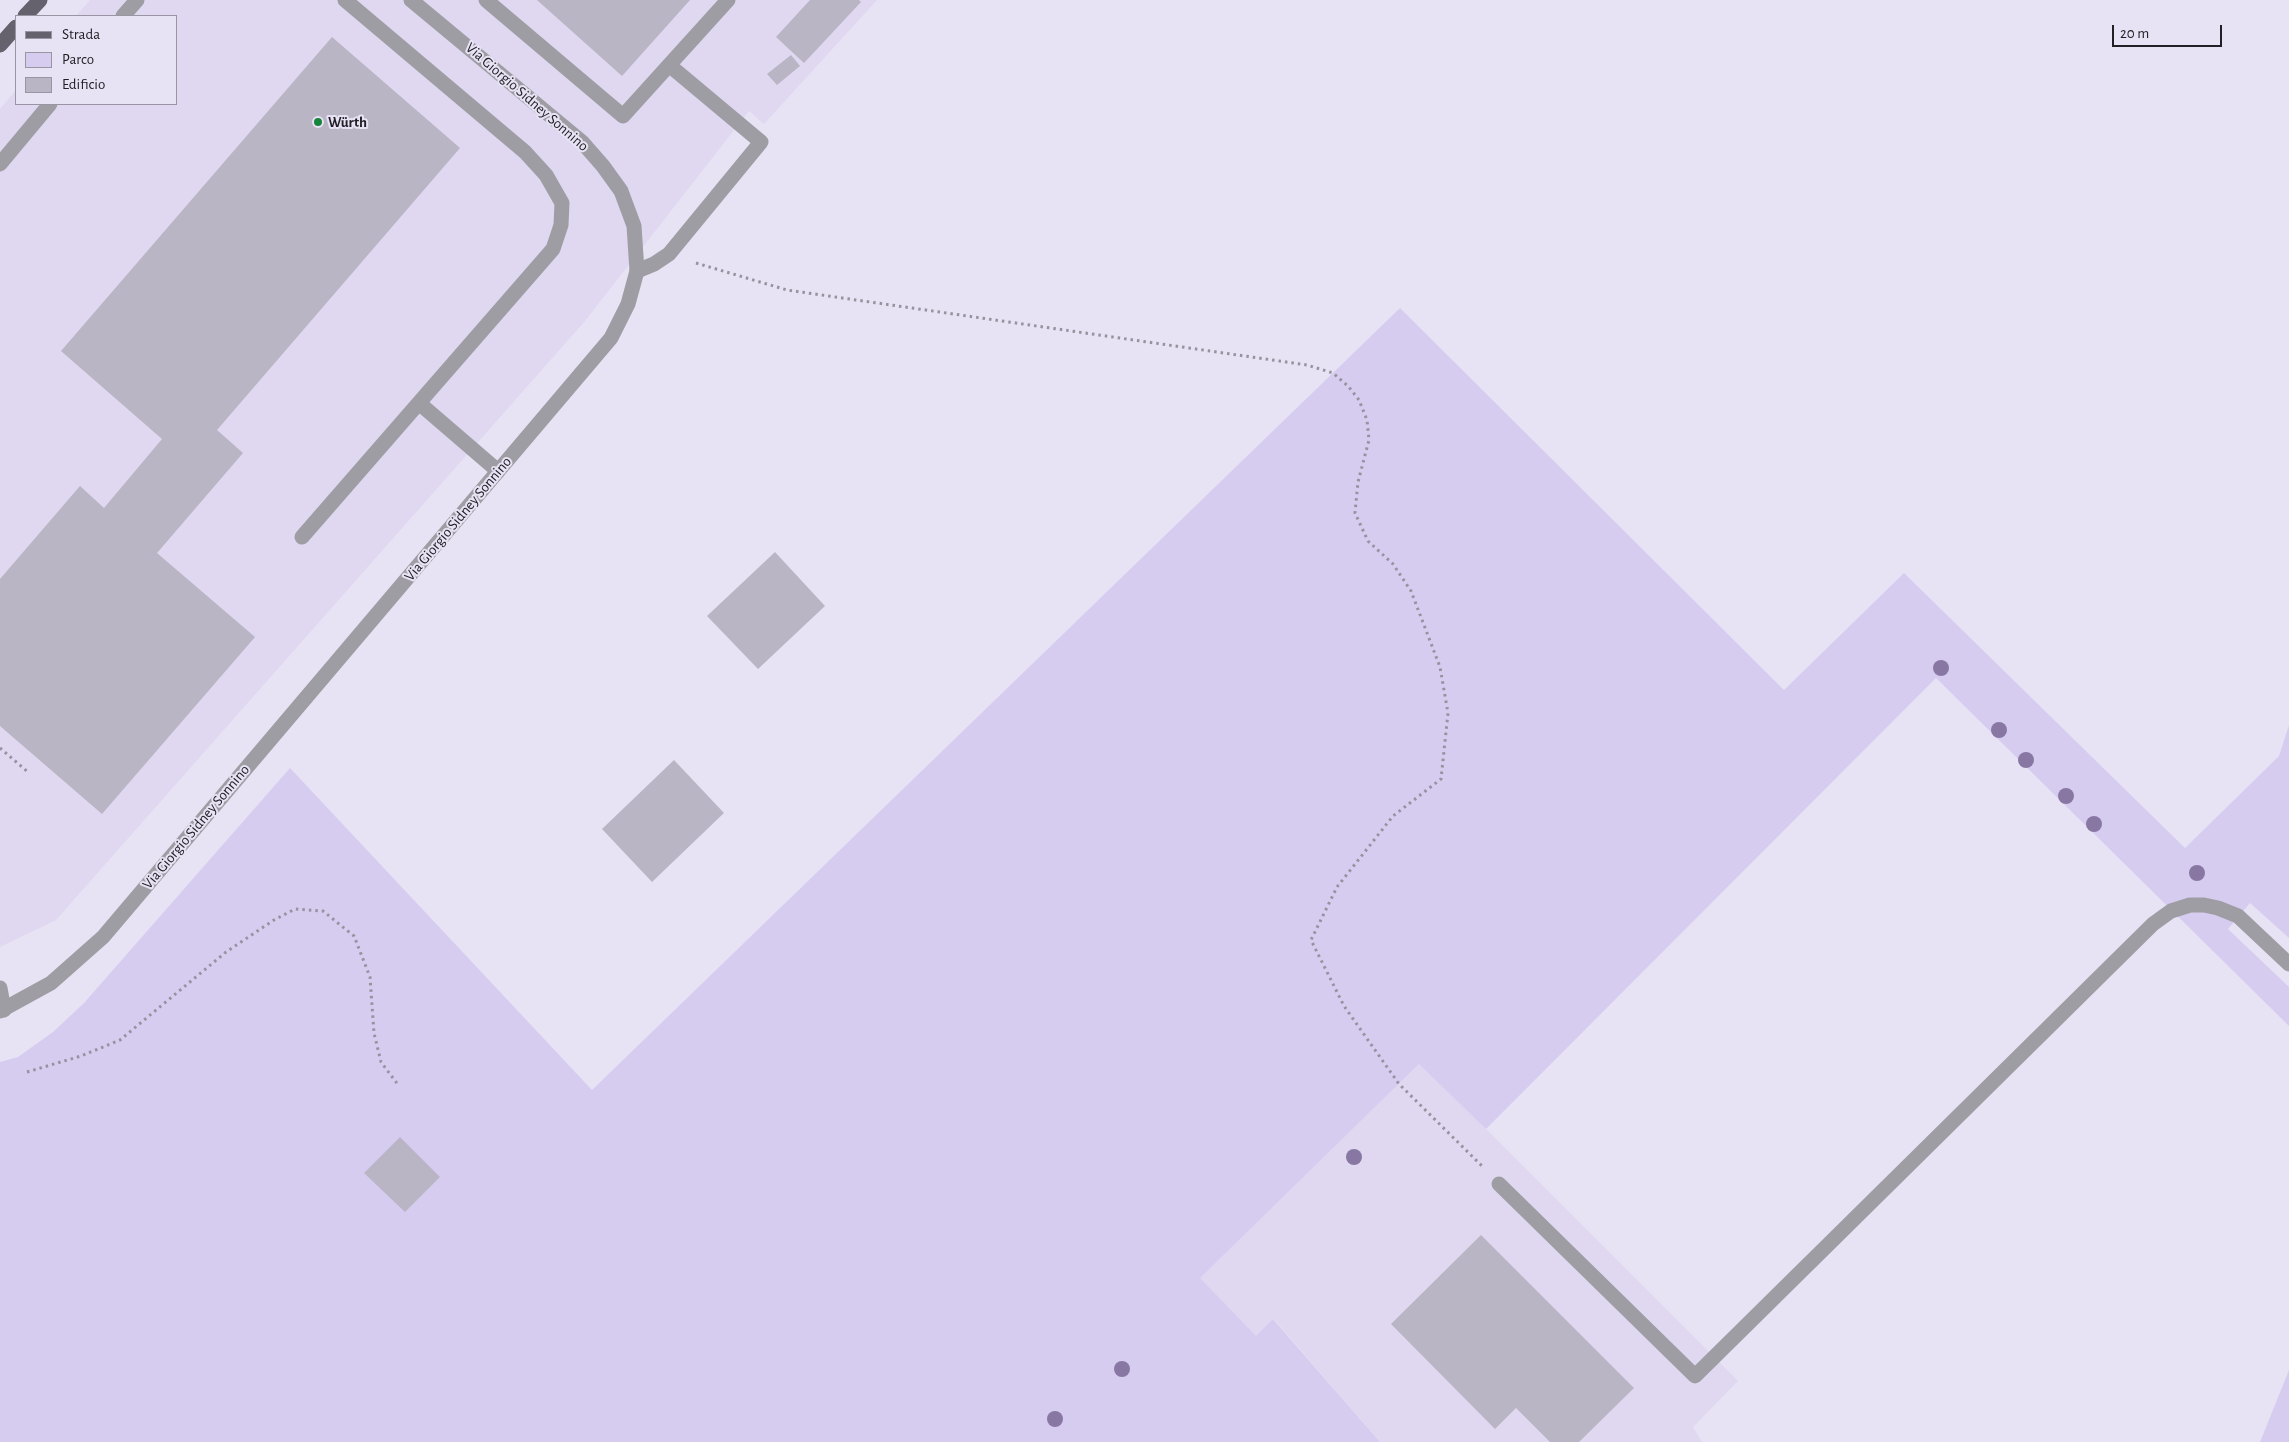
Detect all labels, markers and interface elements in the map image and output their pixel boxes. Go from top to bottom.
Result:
legend [15,15,178,105]
scale bar [2114,15,2224,47]
text: 20 m [2120,26,2149,41]
text: Strada [62,27,100,42]
street label: Via Giorgio Sidney Sonnino [462,39,592,155]
text: Parco [62,52,94,67]
text: Edificio [62,77,105,92]
place label: Würth [328,113,367,131]
marker: Würth [312,116,324,128]
street label: Via Giorgio Sidney Sonnino [401,453,515,585]
street label: Via Giorgio Sidney Sonnino [139,761,253,893]

